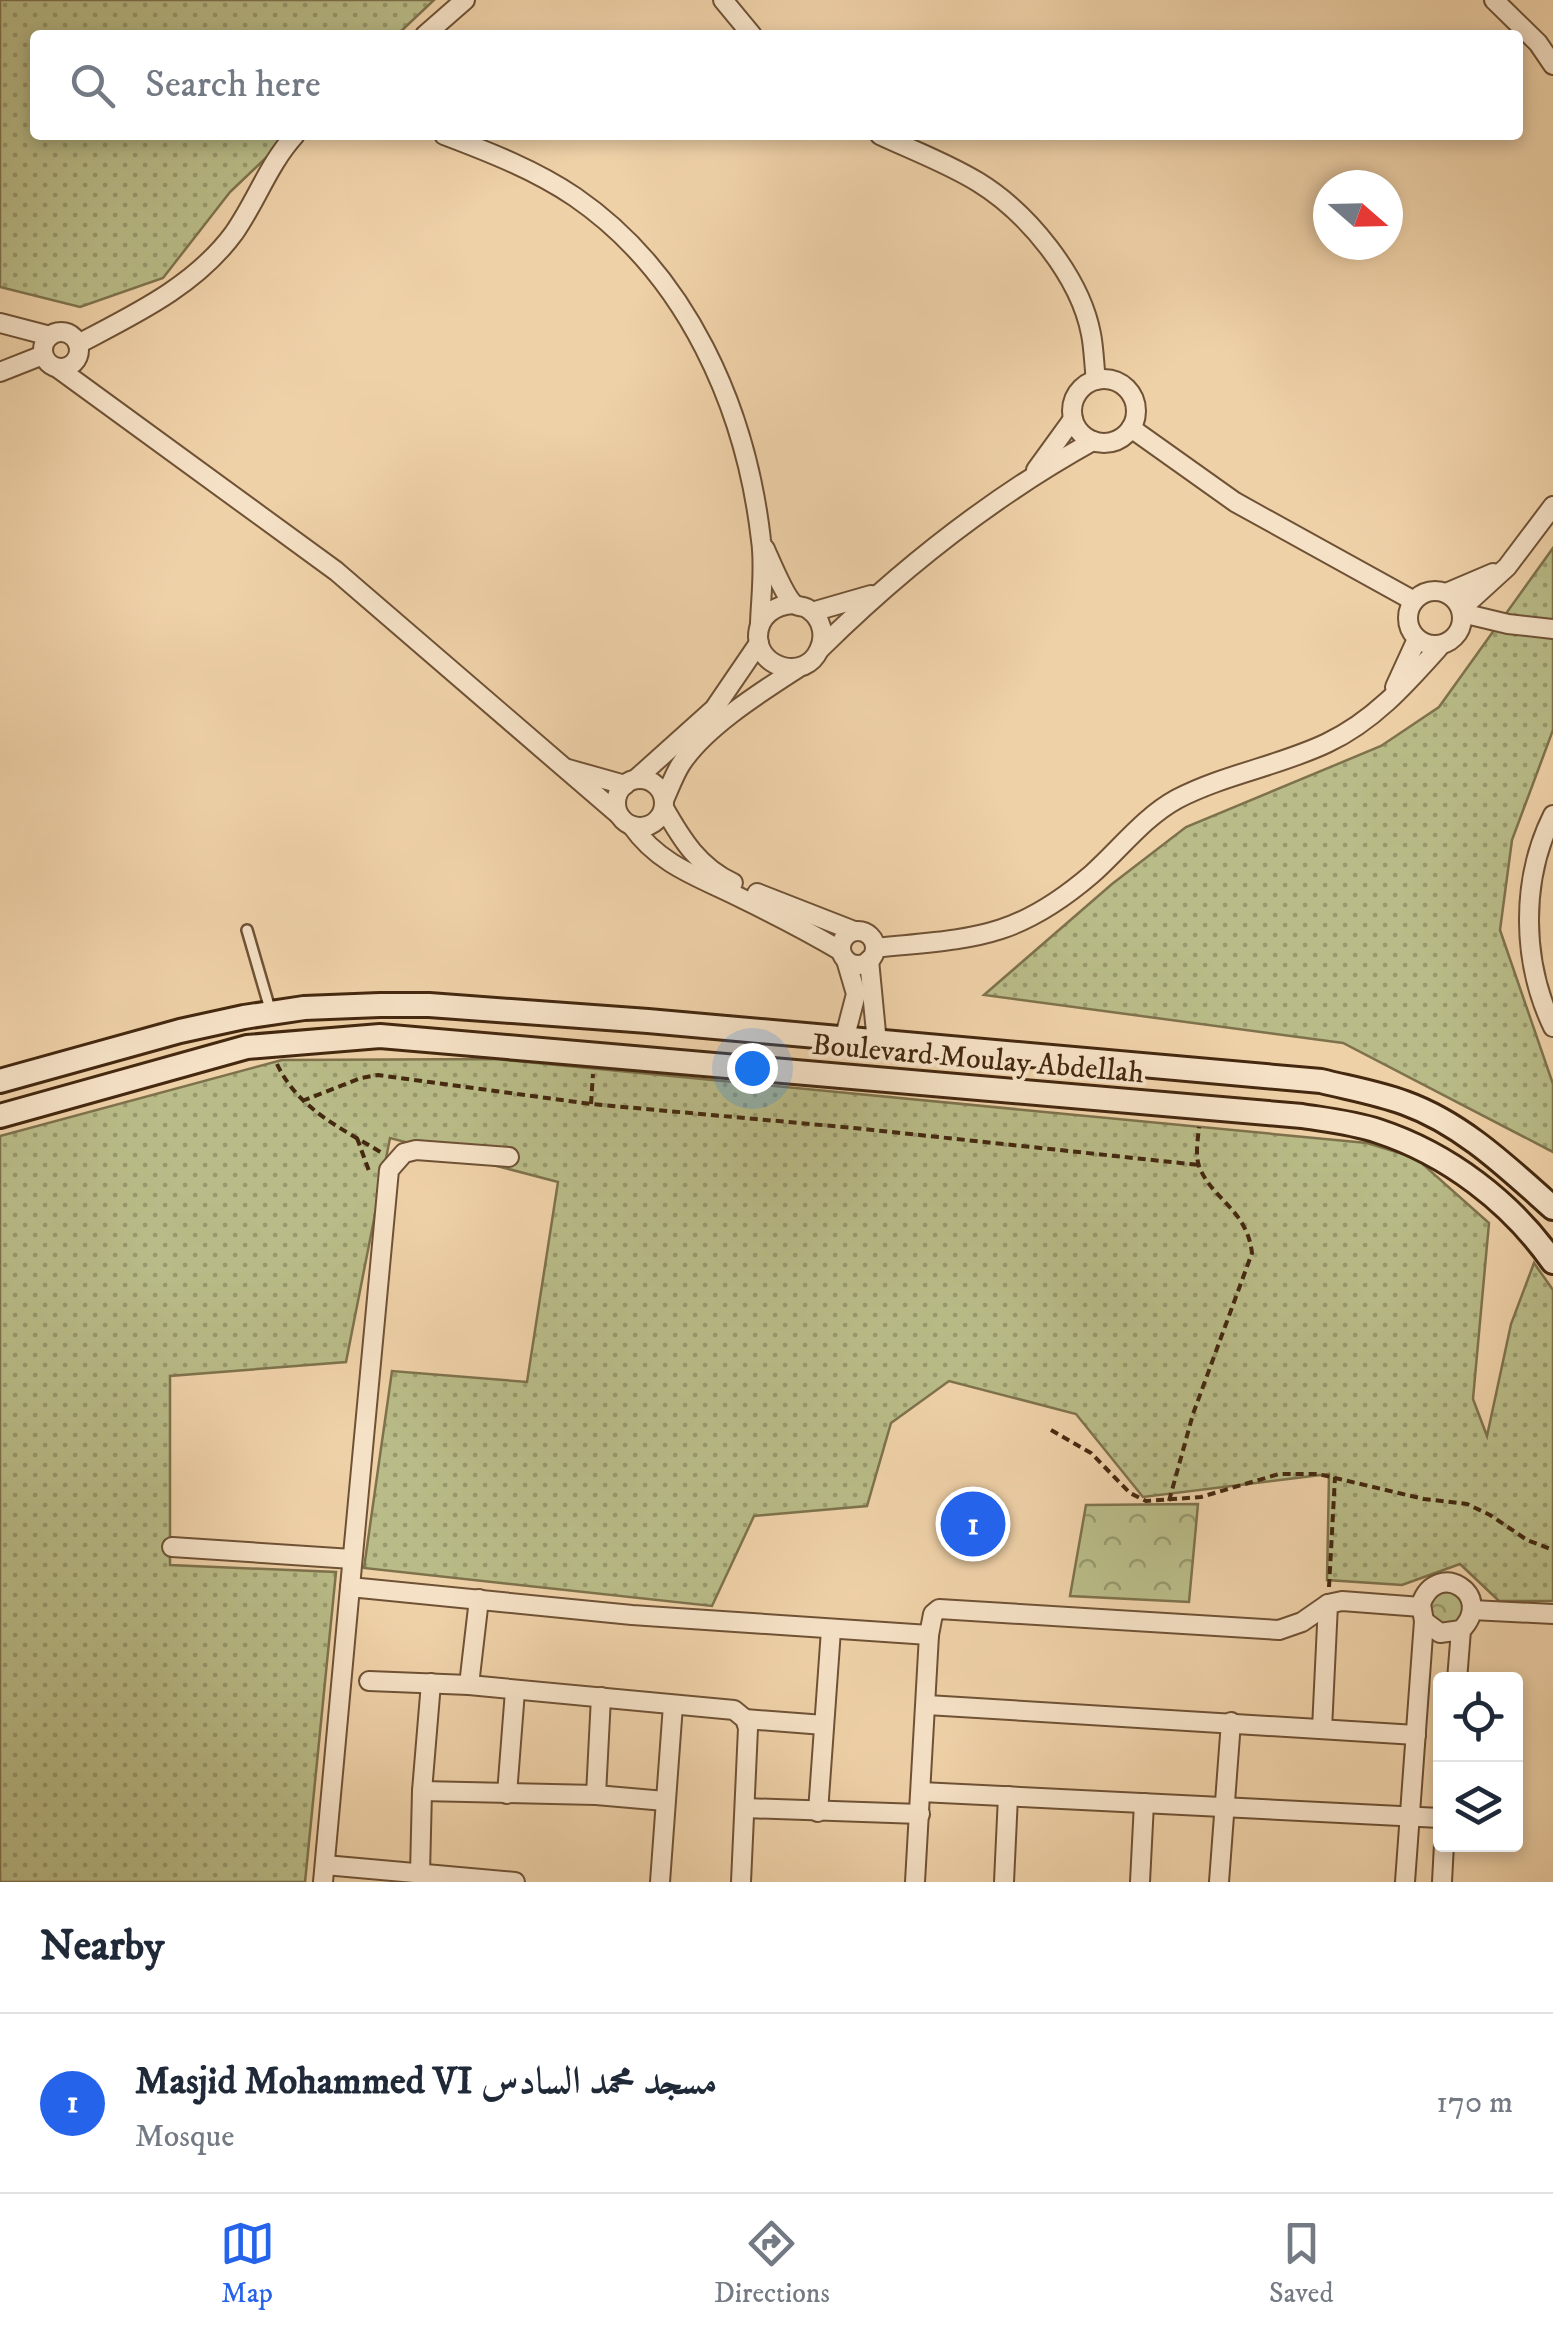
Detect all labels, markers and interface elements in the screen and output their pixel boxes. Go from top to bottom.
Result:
search box [30,30,1523,140]
icon: search [65,58,120,113]
text: Search here [145,61,321,109]
north arrow [1313,170,1403,260]
street label: Boulevard Moulay Abdellah [810,1027,1146,1092]
your location [727,1043,778,1094]
pin: 1 [940,1486,1006,1562]
map controls [1433,1672,1523,1852]
button: locate [1433,1672,1523,1762]
button: layers [1433,1762,1523,1852]
text: Nearby [40,1921,164,1973]
text: Masjid Mohammed VI مسجد محمد السادس [135,2058,717,2106]
text: 1 [67,2083,78,2123]
text: 170 m [1436,2083,1513,2123]
text: Mosque [135,2117,235,2157]
tab: Map [220,2216,275,2311]
tab: Directions [714,2216,830,2311]
tab: Saved [1269,2216,1333,2311]

